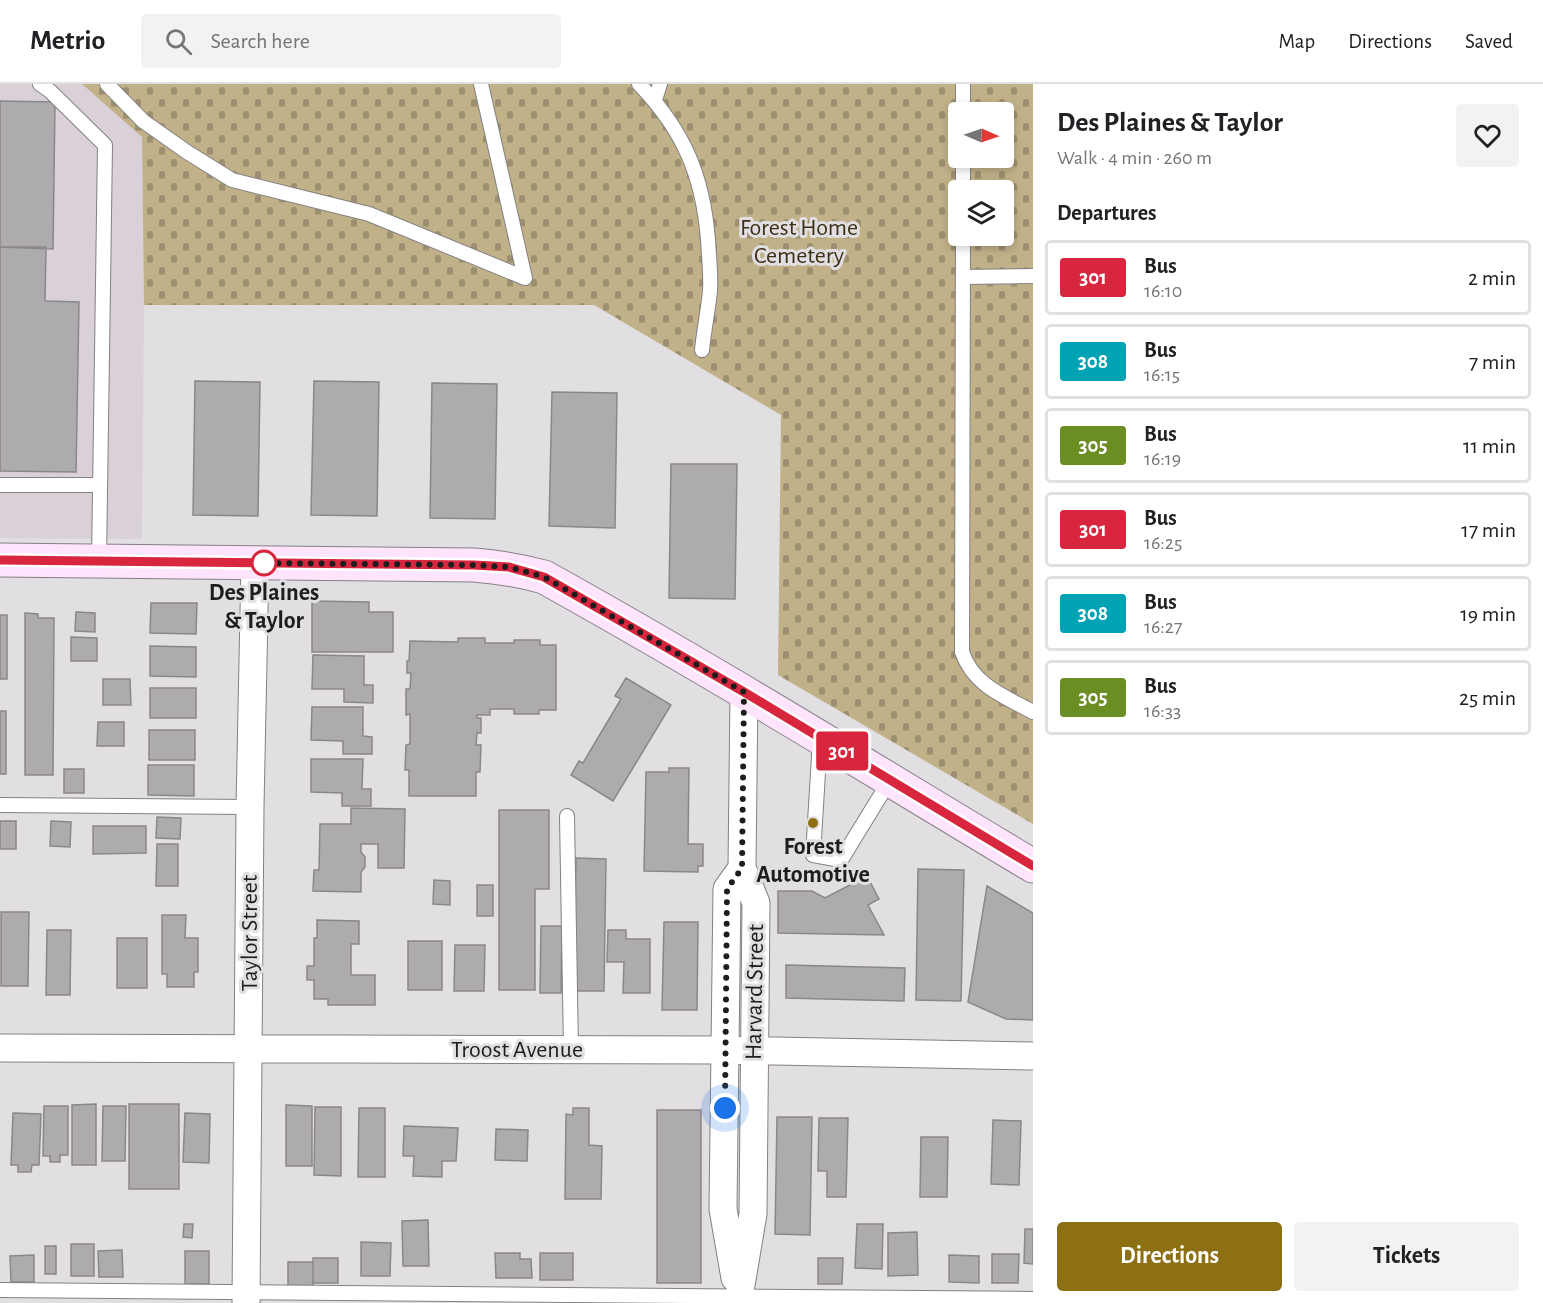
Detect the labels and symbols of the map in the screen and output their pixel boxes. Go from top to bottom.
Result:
north arrow [948,102,1014,168]
park label: Forest Home Cemetery [740,216,858,268]
marker: Des Plaines & Taylor [251,550,277,576]
place label: Des Plaines & Taylor [209,581,319,633]
line badge: 301 [808,732,876,770]
marker: Forest Automotive [806,816,820,830]
place label: Forest Automotive [756,835,870,887]
street label: Taylor Street [238,874,262,991]
street label: Harvard Street [742,923,768,1060]
street label: Troost Avenue [451,1038,583,1062]
your location [710,1093,740,1123]

